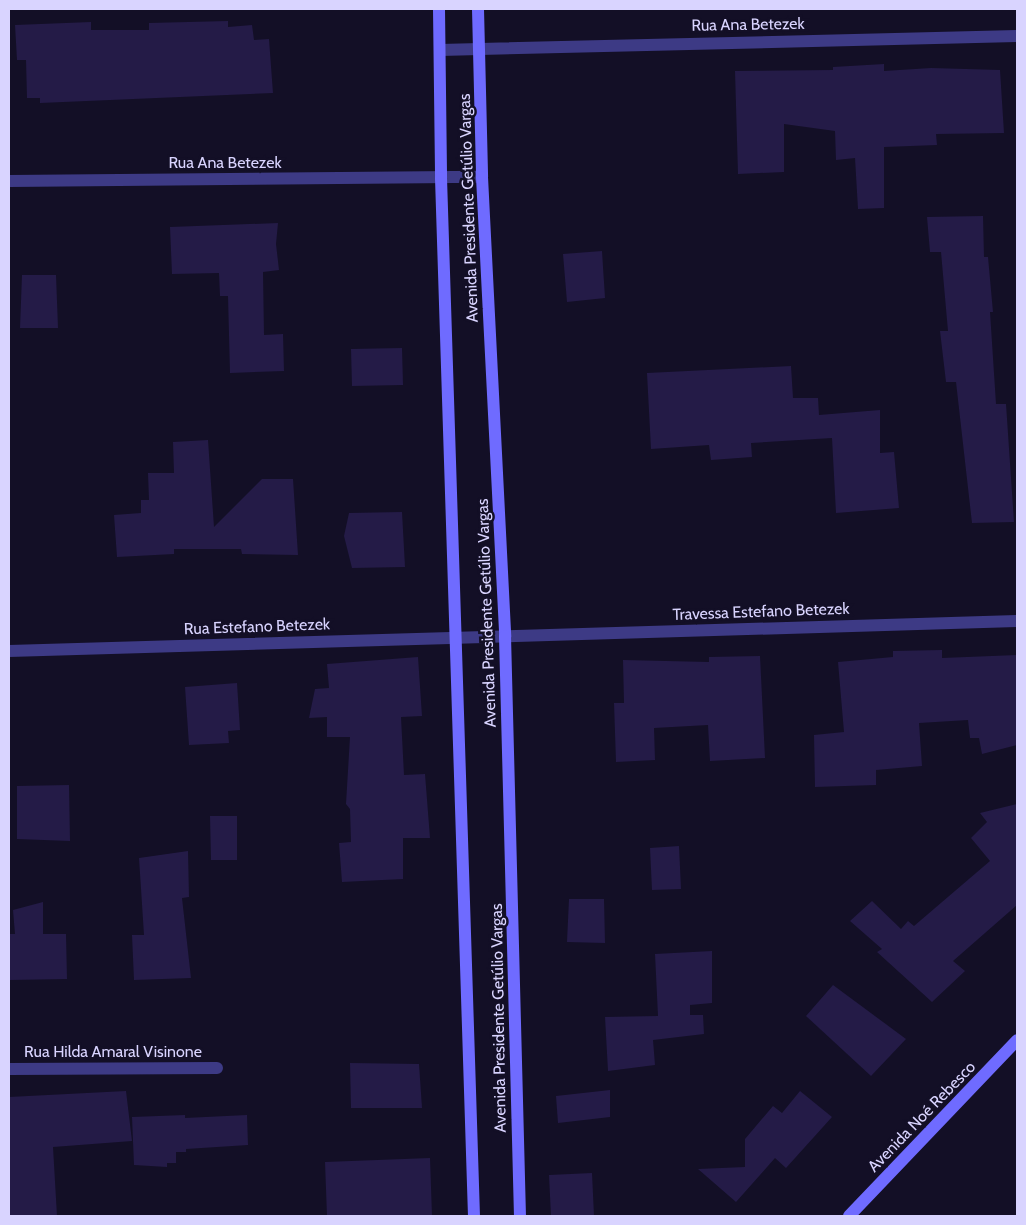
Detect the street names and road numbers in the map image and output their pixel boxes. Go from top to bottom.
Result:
street label: Rua Ana Betezek [691,14,805,36]
street label: Avenida Presidente Getúlio Vargas [455,93,483,323]
street label: Rua Ana Betezek [168,153,282,173]
street label: Avenida Presidente Getúlio Vargas [473,498,501,728]
street label: Travessa Estefano Betezek [672,599,850,625]
street label: Rua Estefano Betezek [184,615,330,639]
street label: Avenida Presidente Getúlio Vargas [487,903,511,1133]
street label: Rua Hilda Amaral Visinone [24,1042,202,1062]
street label: Avenida Noé Rebesco [864,1058,980,1176]

